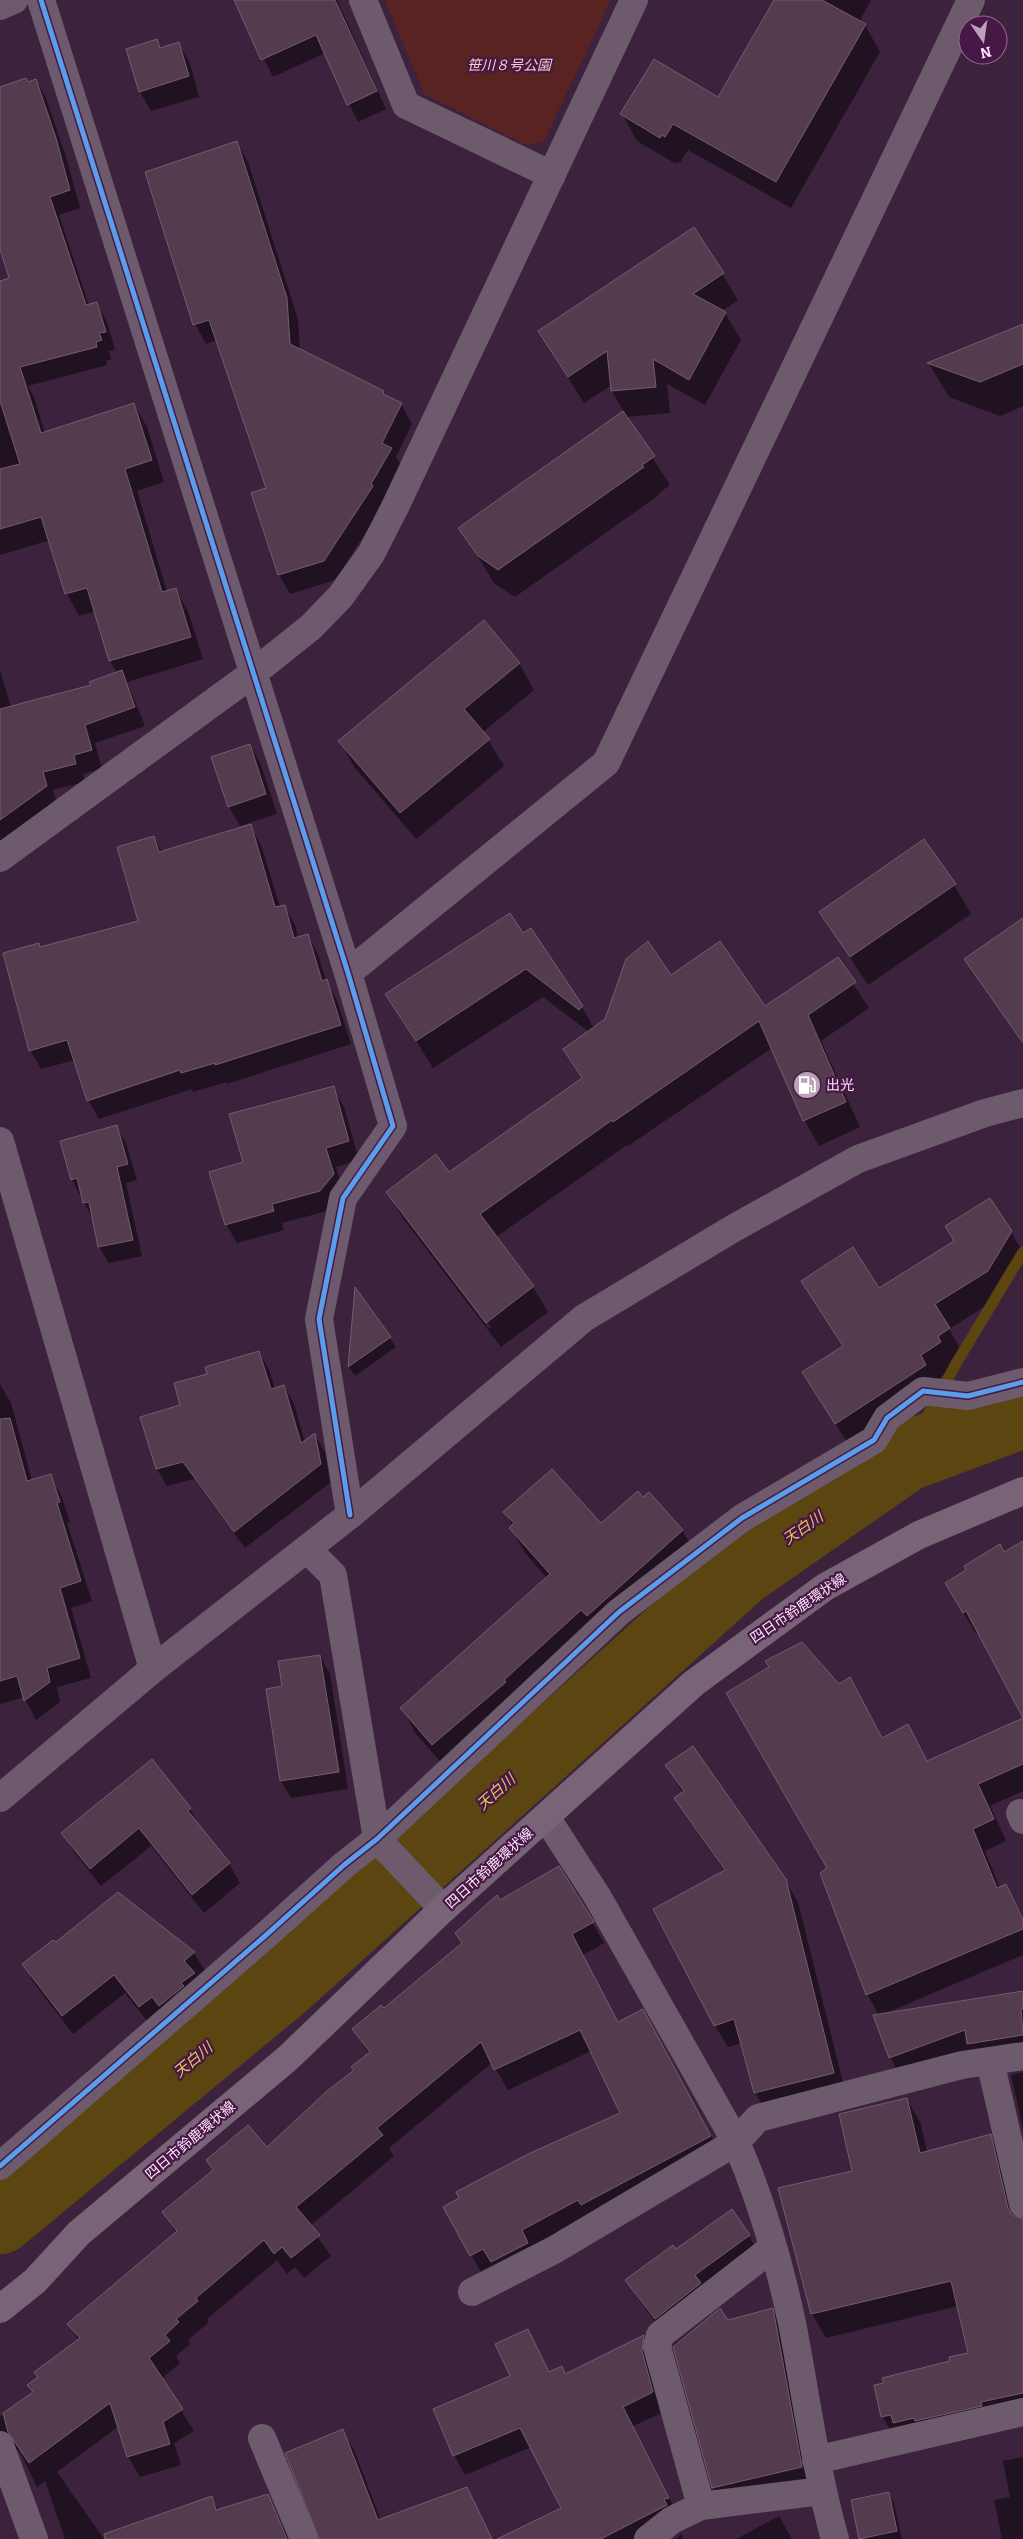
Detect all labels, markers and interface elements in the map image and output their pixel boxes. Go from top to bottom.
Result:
north arrow [958,15,1008,65]
text: N [978,43,993,62]
park label: 笹川８号公園 [467,57,553,74]
fuel station icon: 出光 [792,1070,822,1100]
place label: 出光 [826,1077,854,1094]
water label: 天白川 [779,1507,828,1548]
street label: 四日市鈴鹿環状線 [747,1570,849,1647]
water label: 天白川 [473,1769,520,1814]
street label: 四日市鈴鹿環状線 [442,1825,537,1912]
water label: 天白川 [170,2037,218,2081]
street label: 四日市鈴鹿環状線 [142,2098,239,2183]

